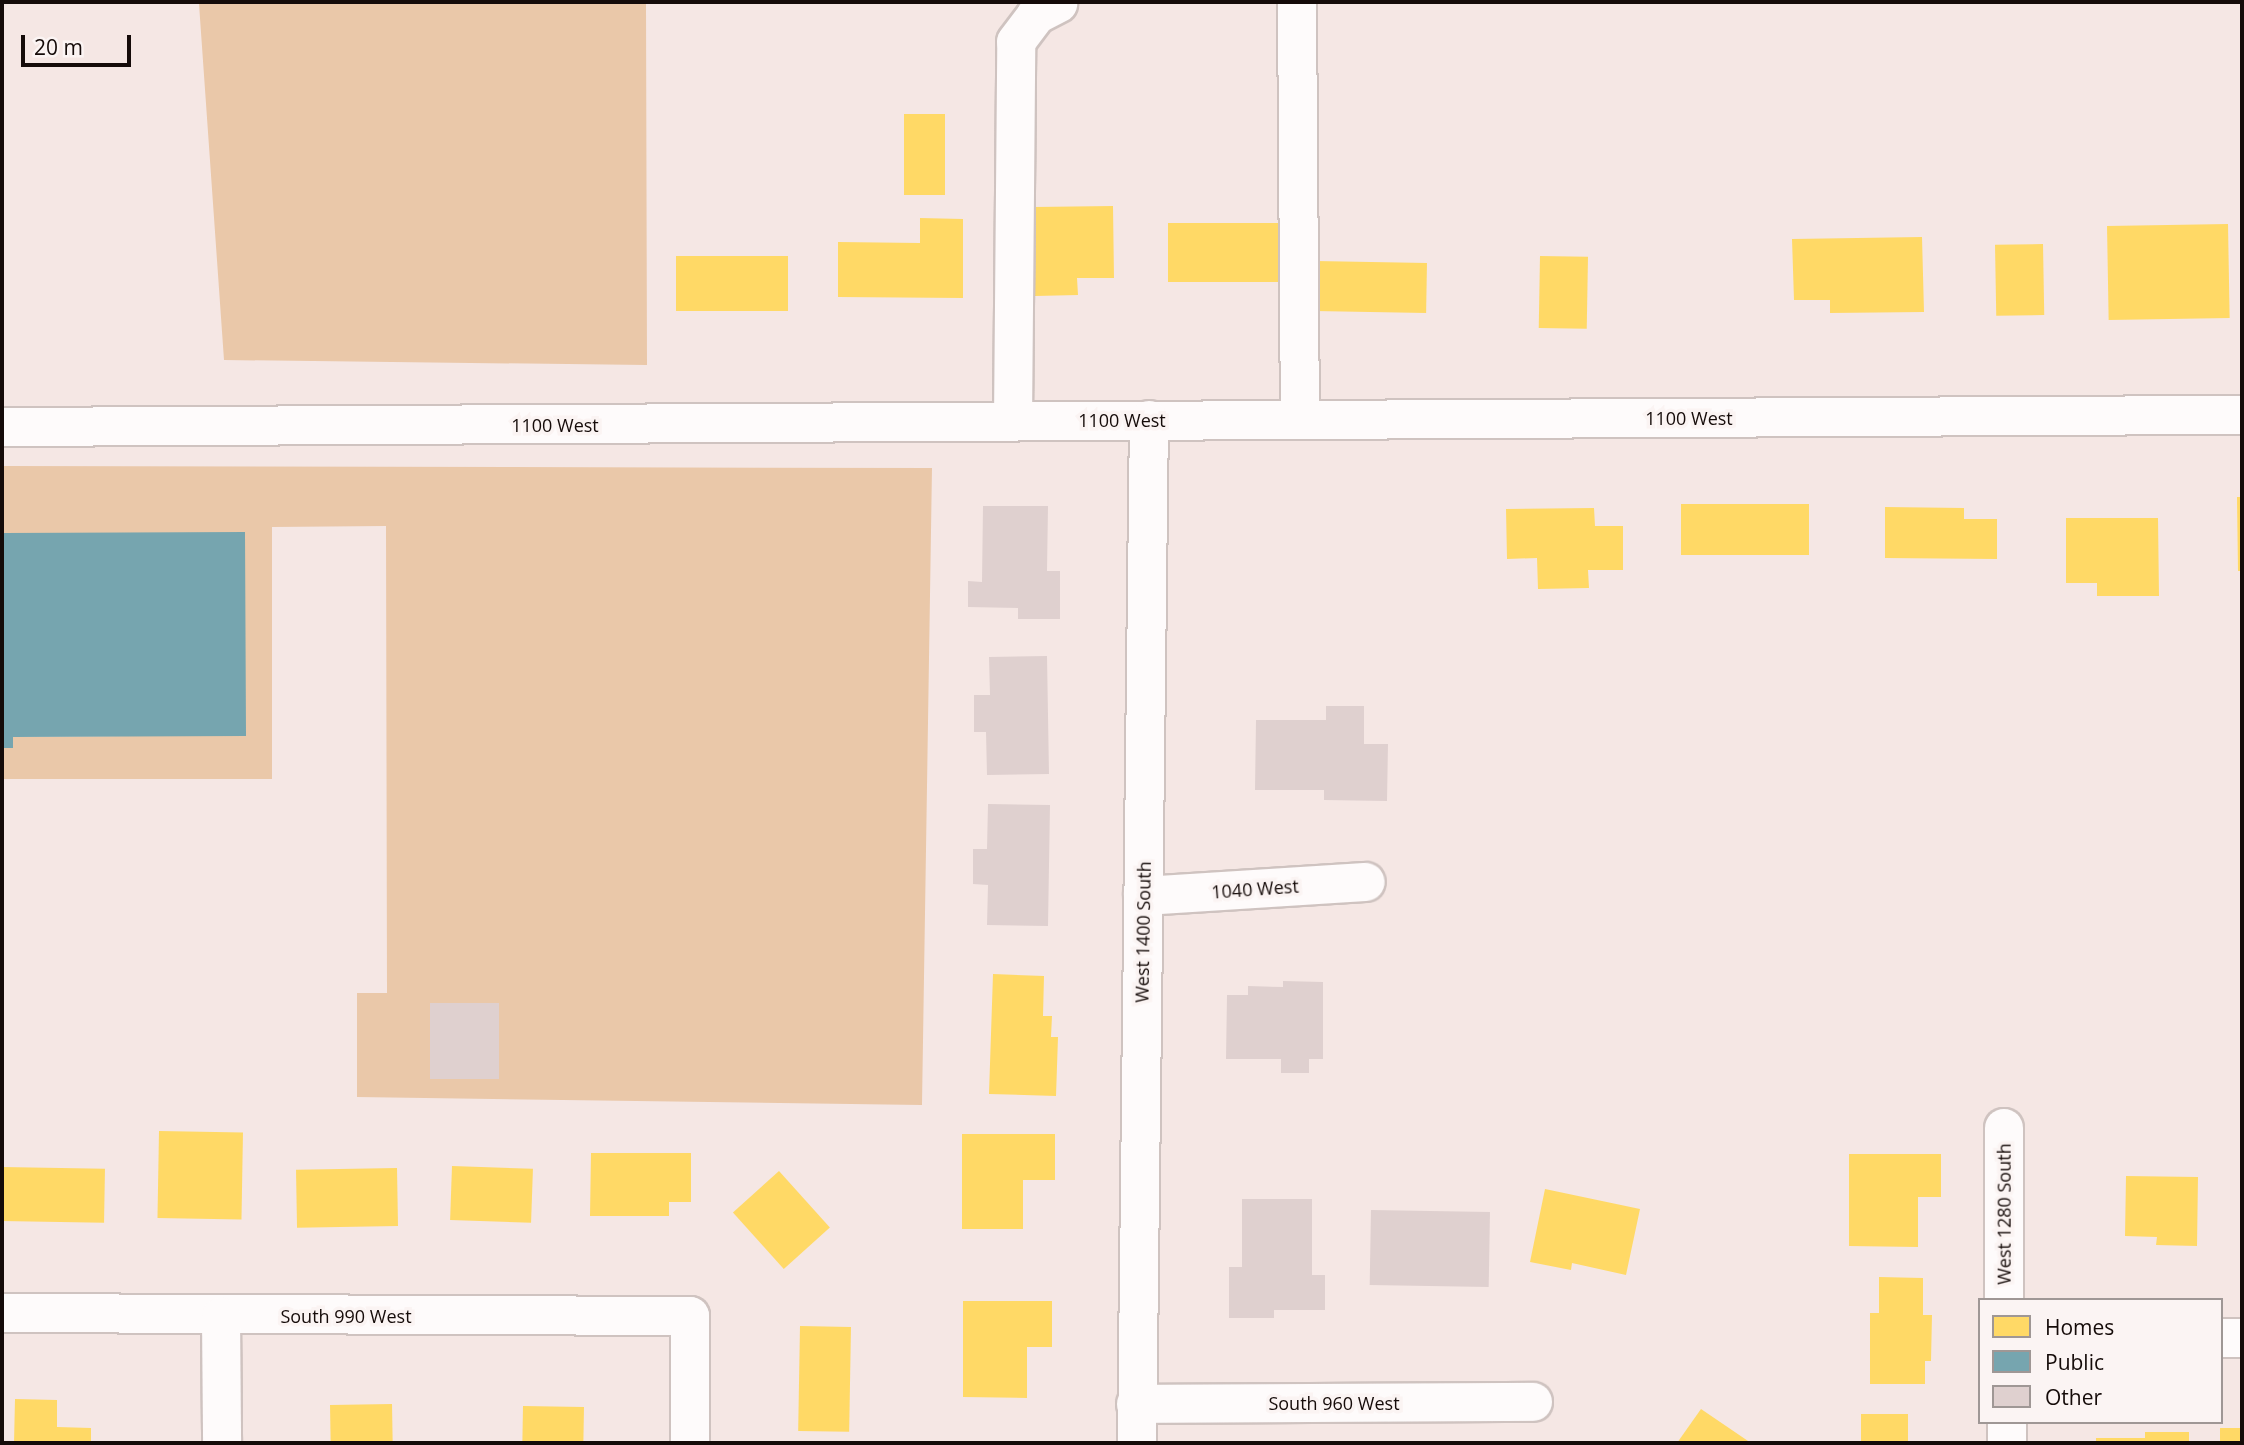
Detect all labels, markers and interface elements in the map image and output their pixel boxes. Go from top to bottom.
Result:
scale bar [24,21,135,65]
text: 20 m [34,33,83,61]
street label: 1100 West [1645,407,1733,429]
street label: 1100 West [1078,409,1166,431]
street label: 1100 West [511,414,599,436]
street label: West 1400 South [1131,861,1155,1003]
street label: 1040 West [1211,875,1299,903]
street label: West 1280 South [1993,1143,2015,1285]
legend [1978,1298,2223,1424]
street label: South 990 West [280,1305,412,1327]
text: Homes [2045,1313,2114,1341]
text: Public [2045,1348,2104,1376]
text: Other [2045,1383,2102,1411]
street label: South 960 West [1268,1392,1400,1414]

